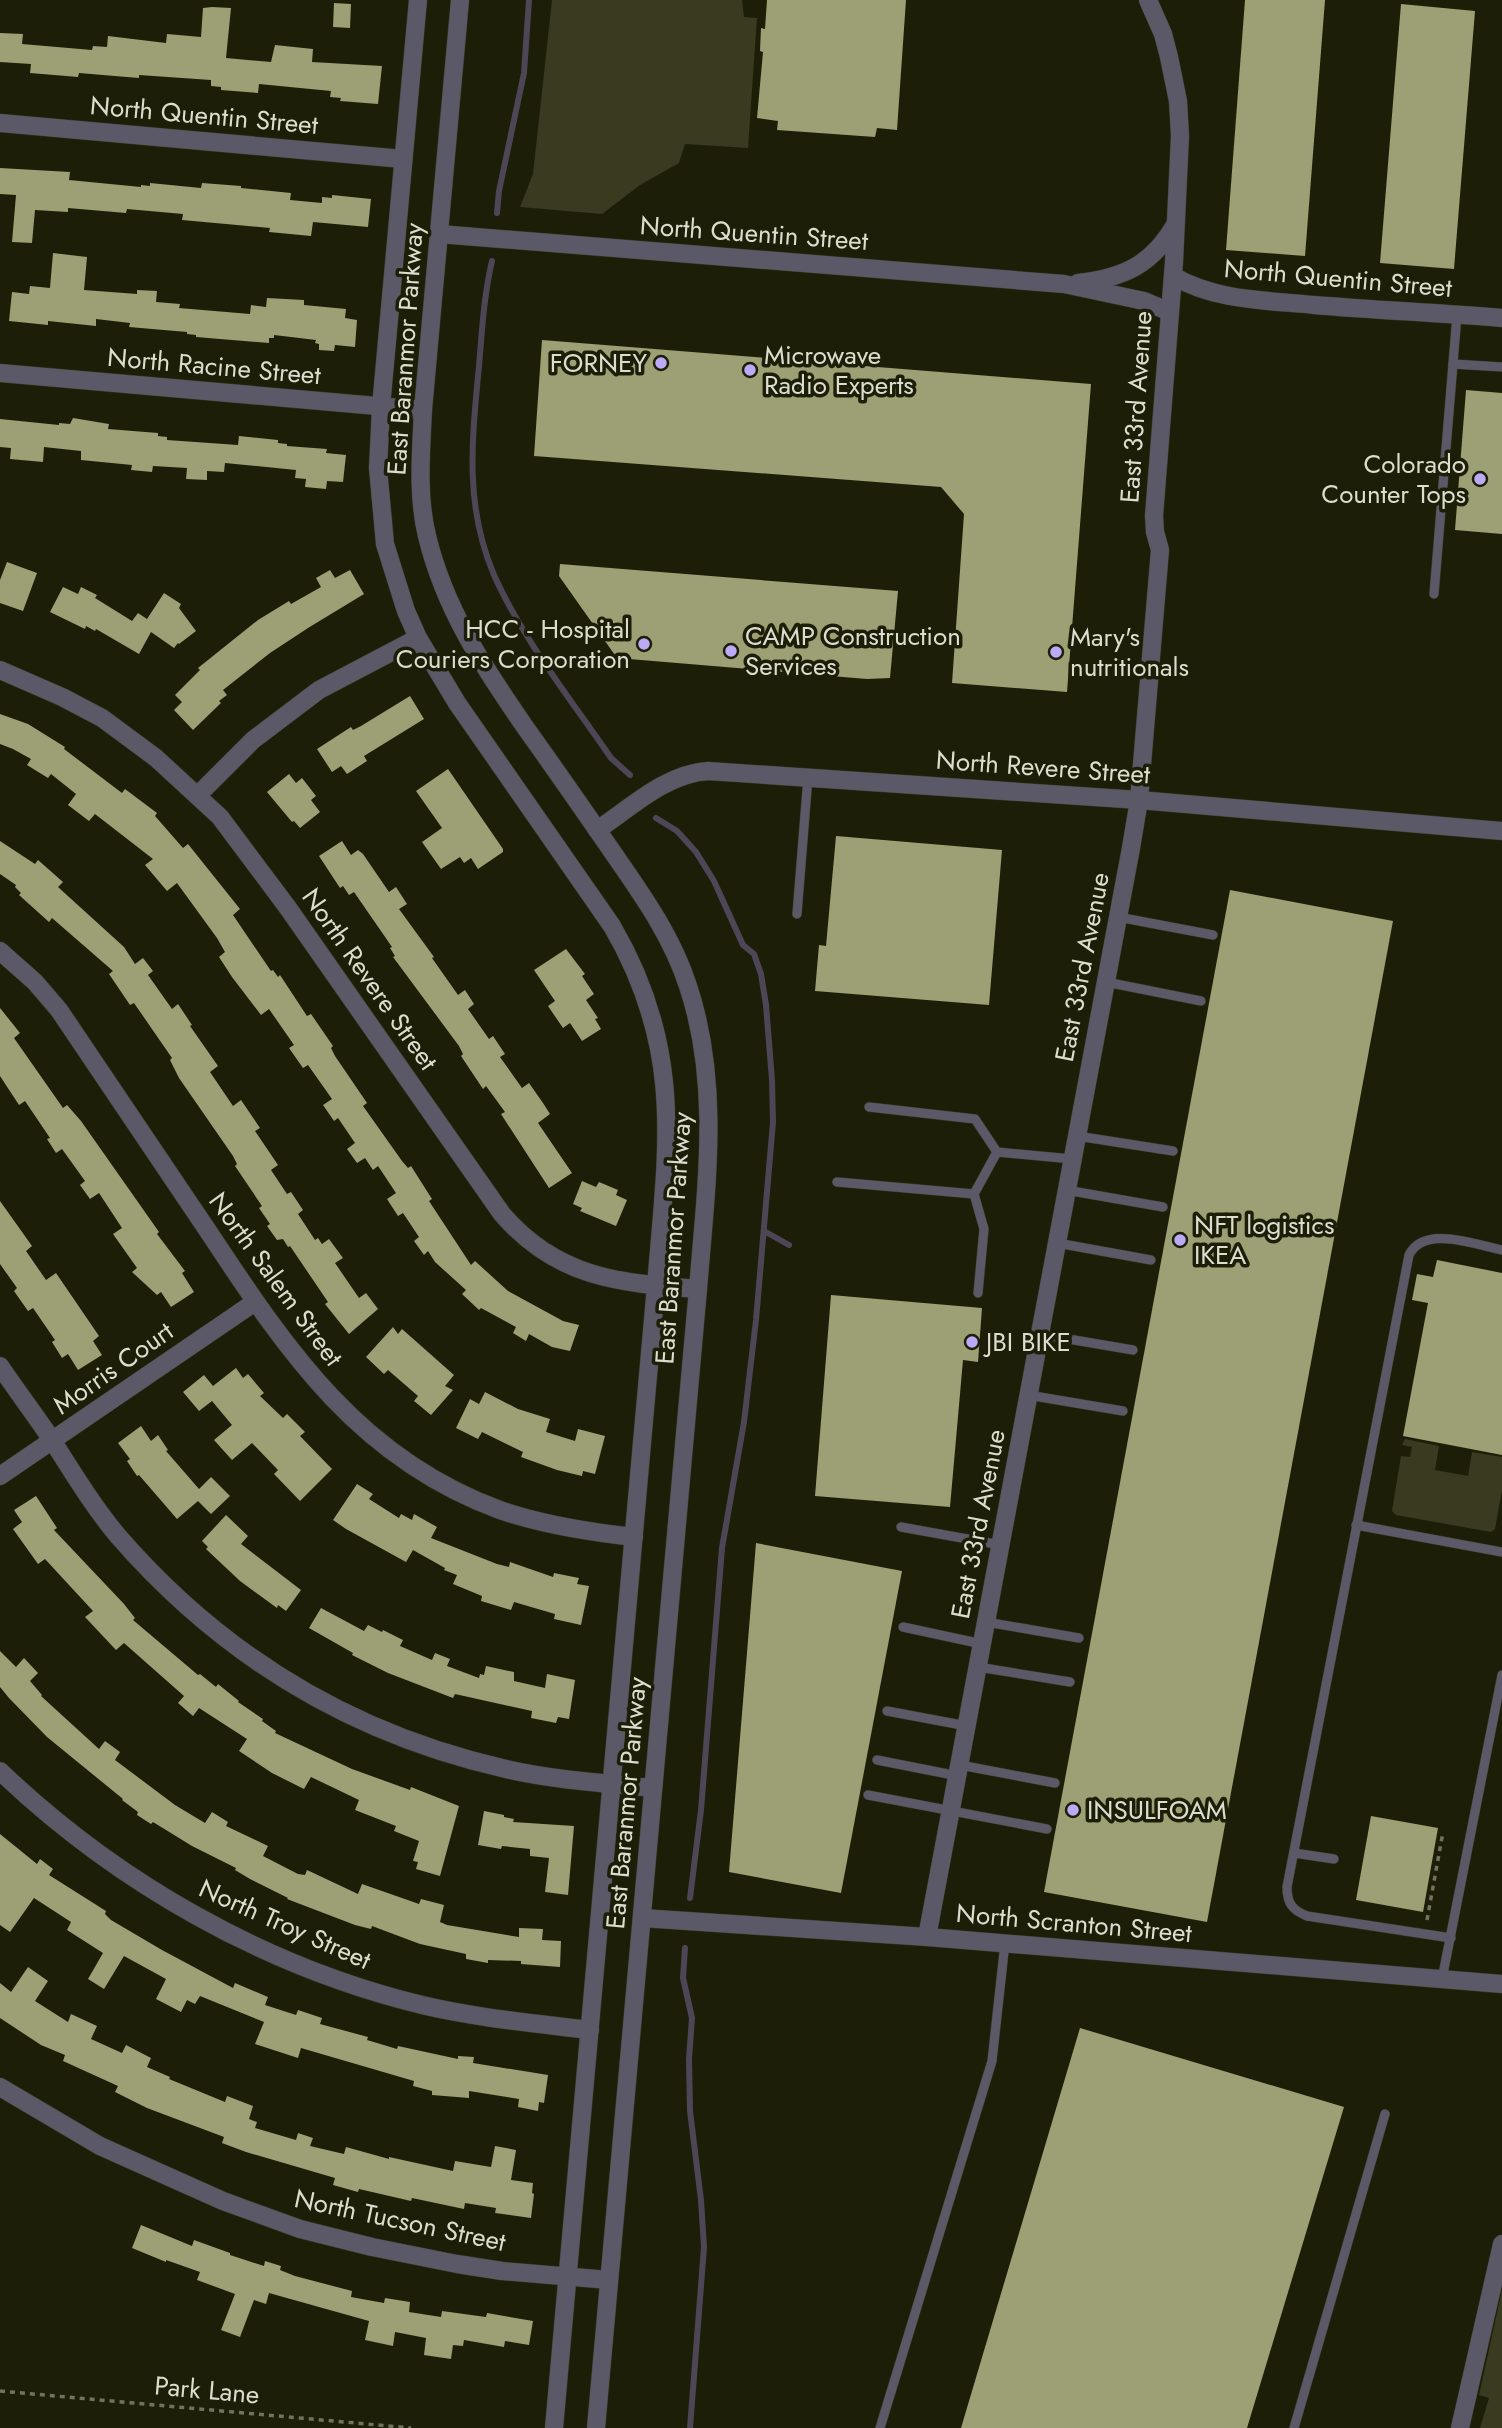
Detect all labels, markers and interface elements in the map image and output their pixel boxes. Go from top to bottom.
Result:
street label: North Quentin Street [88,86,320,144]
street label: North Quentin Street [639,206,870,260]
street label: East Baranmor Parkway [377,221,433,476]
street label: North Quentin Street [1222,249,1454,307]
street label: East 33rd Avenue [1110,310,1162,504]
place label: Microwave Radio Experts [764,336,914,404]
street label: North Racine Street [106,338,323,394]
place label: FORNEY [550,344,647,382]
marker: FORNEY [653,355,669,371]
marker: Microwave Radio Experts [742,362,758,378]
place label: Colorado Counter Tops [1321,445,1466,513]
marker: Colorado Counter Tops [1472,471,1488,487]
place label: HCC - Hospital Couriers Corporation [396,610,630,678]
place label: CAMP Construction Services [745,617,961,685]
place label: Mary's nutritionals [1070,618,1189,686]
marker: HCC - Hospital Couriers Corporation [636,636,652,652]
marker: CAMP Construction Services [723,643,739,659]
marker: Mary's nutritionals [1048,644,1064,660]
street label: North Revere Street [935,741,1152,793]
street label: East 33rd Avenue [1045,869,1119,1065]
street label: North Revere Street [293,880,448,1078]
street label: East Baranmor Parkway [645,1110,701,1365]
street label: North Salem Street [200,1184,353,1375]
place label: NFT logistics IKEA [1194,1206,1334,1274]
marker: NFT logistics IKEA [1172,1232,1188,1248]
street label: Morris Court [45,1312,181,1423]
place label: JBI BIKE [983,1323,1071,1361]
marker: JBI BIKE [964,1334,980,1350]
street label: East 33rd Avenue [941,1426,1015,1622]
street label: East Baranmor Parkway [596,1675,656,1931]
place label: INSULFOAM [1087,1791,1227,1829]
marker: INSULFOAM [1065,1802,1081,1818]
street label: North Troy Street [193,1869,378,1979]
street label: North Scranton Street [954,1894,1194,1952]
street label: North Tucson Street [291,2179,510,2261]
street label: Park Lane [153,2366,261,2414]

